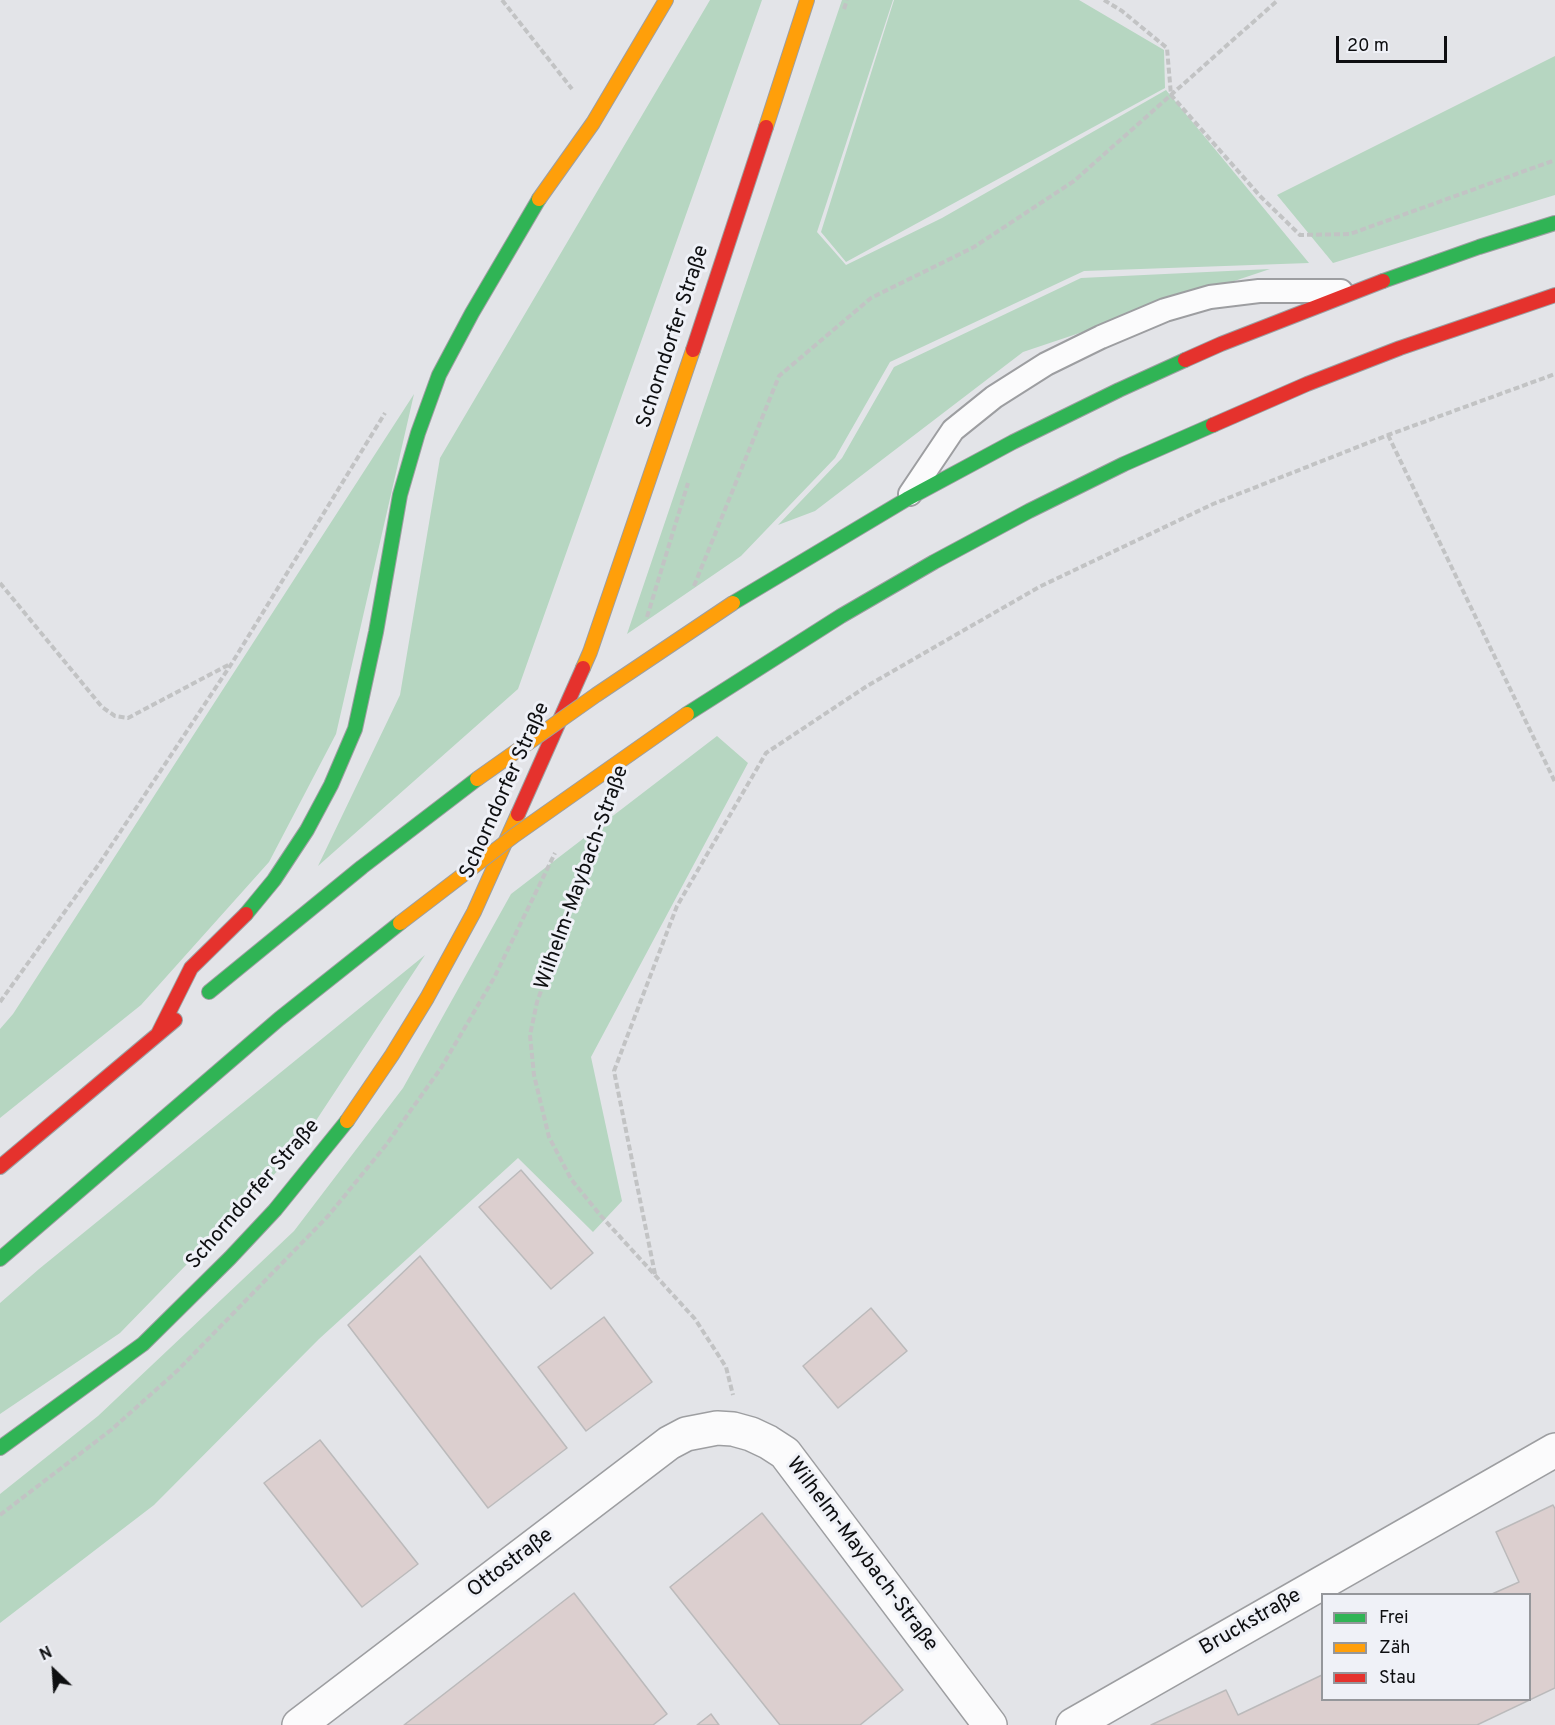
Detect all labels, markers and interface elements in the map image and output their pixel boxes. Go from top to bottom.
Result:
scale bar [1339,24,1450,62]
text: 20 m [1347,35,1389,58]
street label: Schorndorfer Straße [633,242,715,432]
street label: Schorndorfer Straße [456,699,556,883]
street label: Wilhelm-Maybach-Straße [531,762,635,994]
street label: Schorndorfer Straße [182,1115,326,1275]
street label: Wilhelm-Maybach-Straße [780,1453,942,1657]
street label: Ottostraße [463,1524,559,1604]
street label: Bruckstraße [1196,1584,1306,1662]
legend [1321,1593,1531,1701]
text: Frei [1379,1607,1409,1630]
text: Zäh [1379,1637,1410,1660]
north arrow [24,1641,84,1701]
text: N [37,1643,56,1666]
text: Stau [1379,1667,1416,1690]

